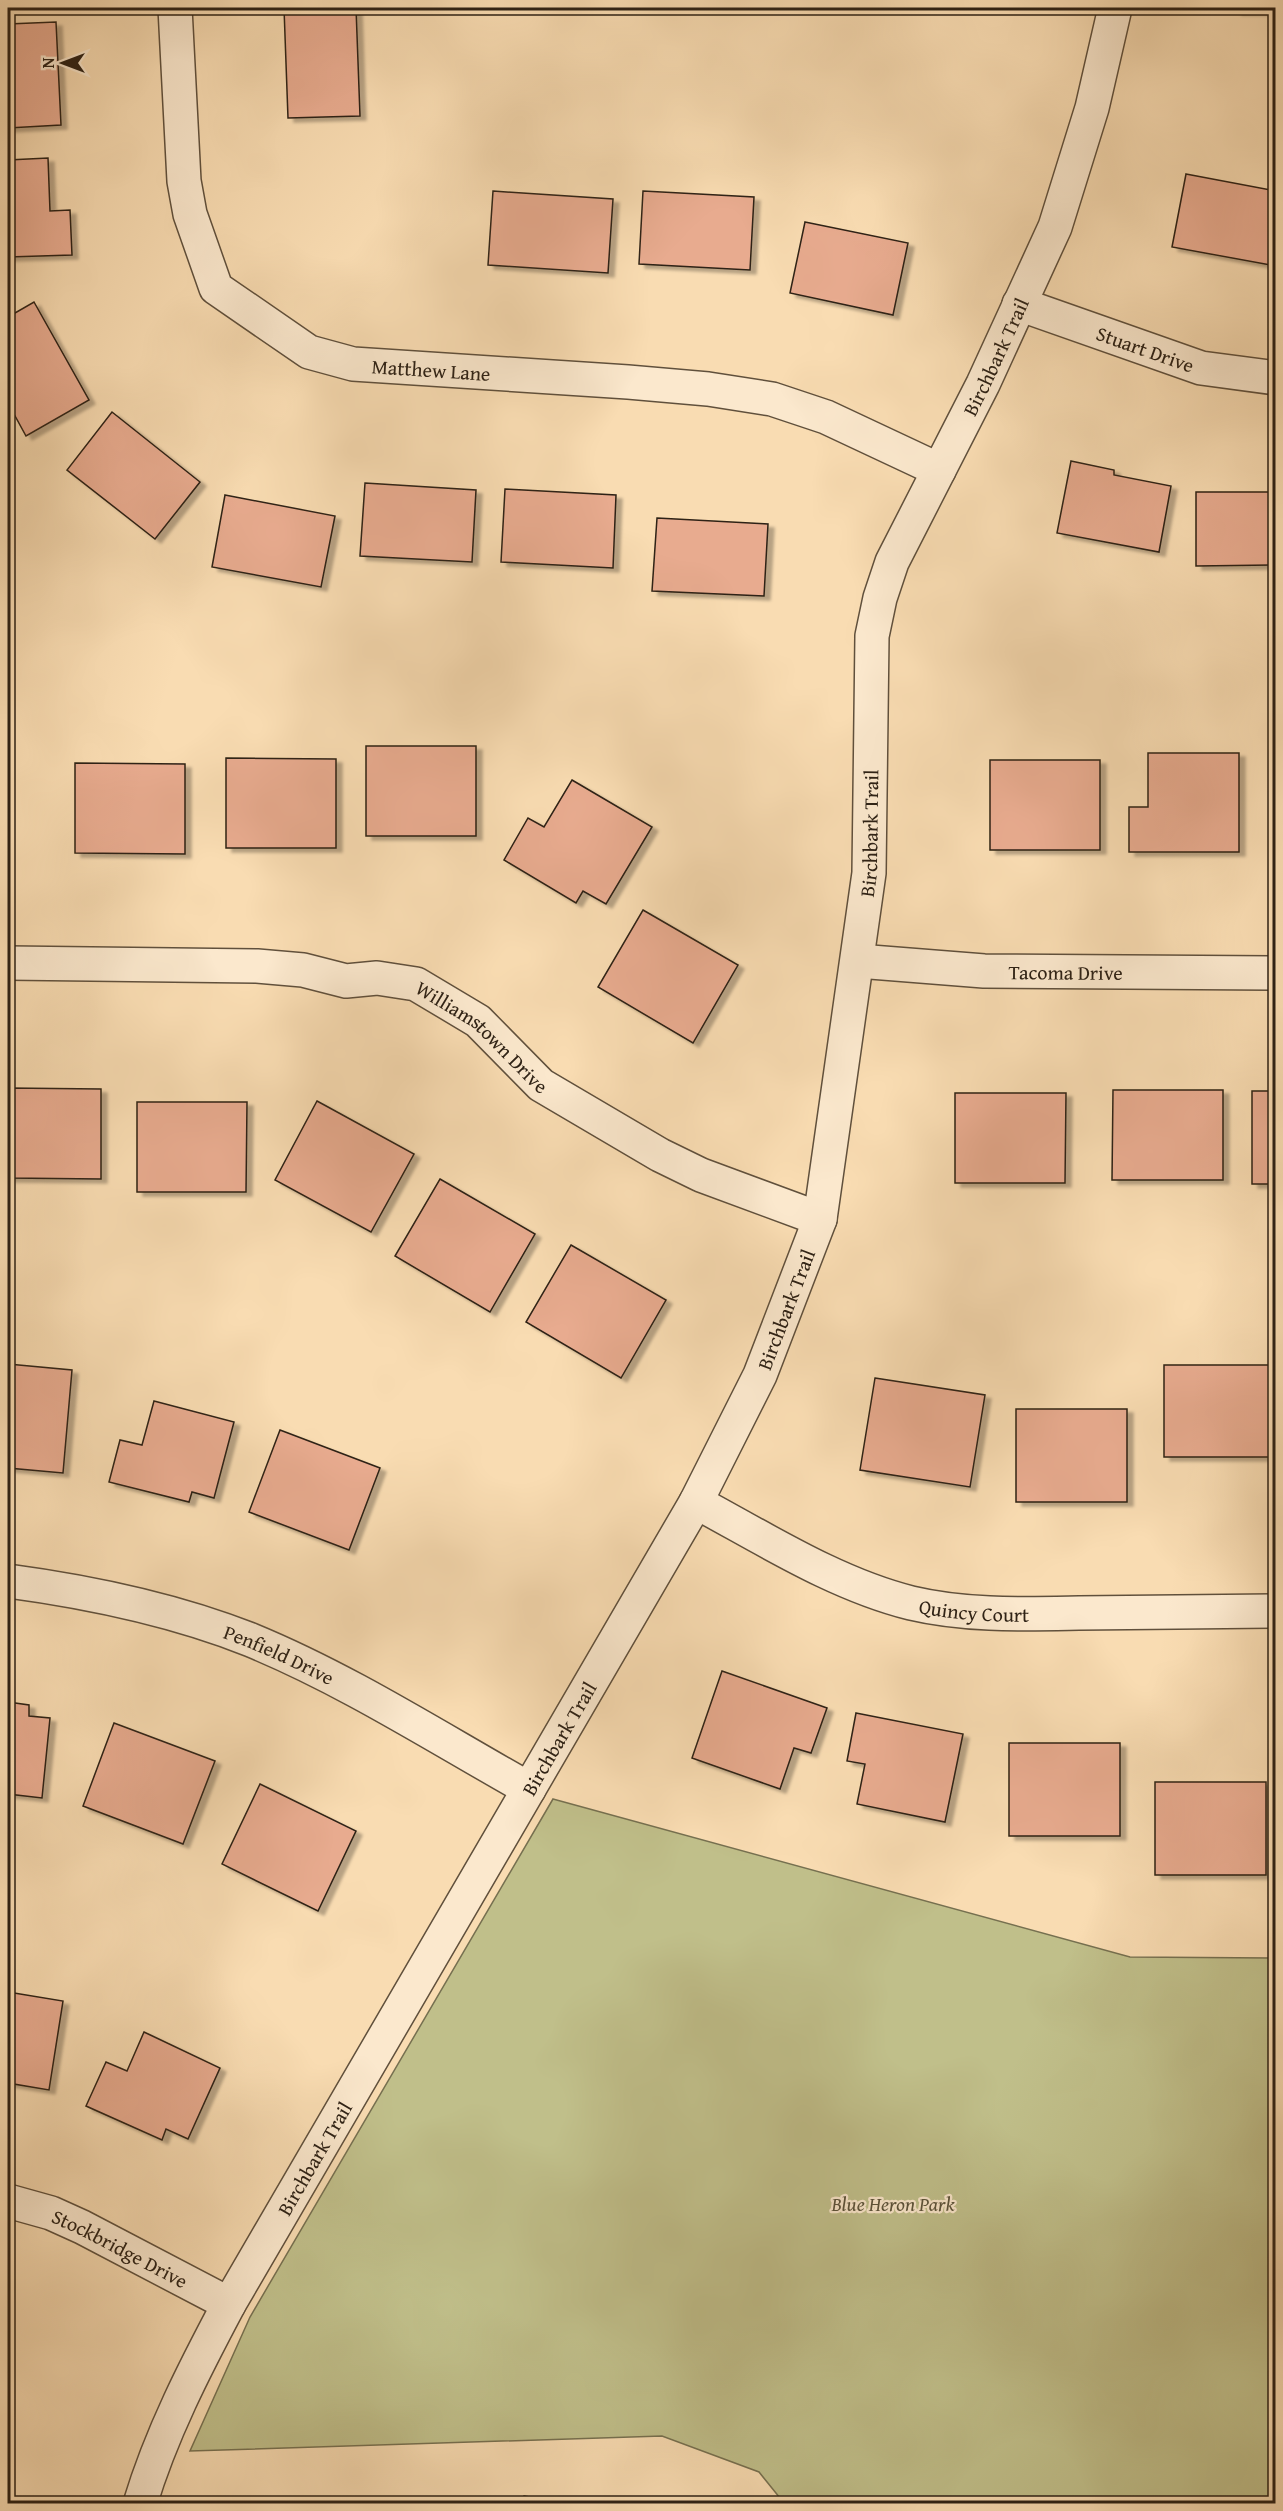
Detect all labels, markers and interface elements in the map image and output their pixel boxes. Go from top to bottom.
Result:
north arrow [33,33,93,93]
text: N [36,57,60,68]
street label: Birchbark Trail [955,292,1035,420]
street label: Stuart Drive [1093,318,1198,379]
street label: Matthew Lane [371,351,491,387]
street label: Birchbark Trail [851,769,885,899]
street label: Tacoma Drive [1008,957,1123,986]
street label: Williamstown Drive [411,973,553,1100]
street label: Birchbark Trail [749,1244,822,1374]
street label: Quincy Court [917,1591,1029,1628]
street label: Penfield Drive [220,1617,340,1691]
street label: Birchbark Trail [514,1676,603,1801]
street label: Birchbark Trail [269,2096,359,2221]
park label: Blue Heron Park [830,2189,955,2218]
street label: Stockbridge Drive [47,2201,193,2295]

